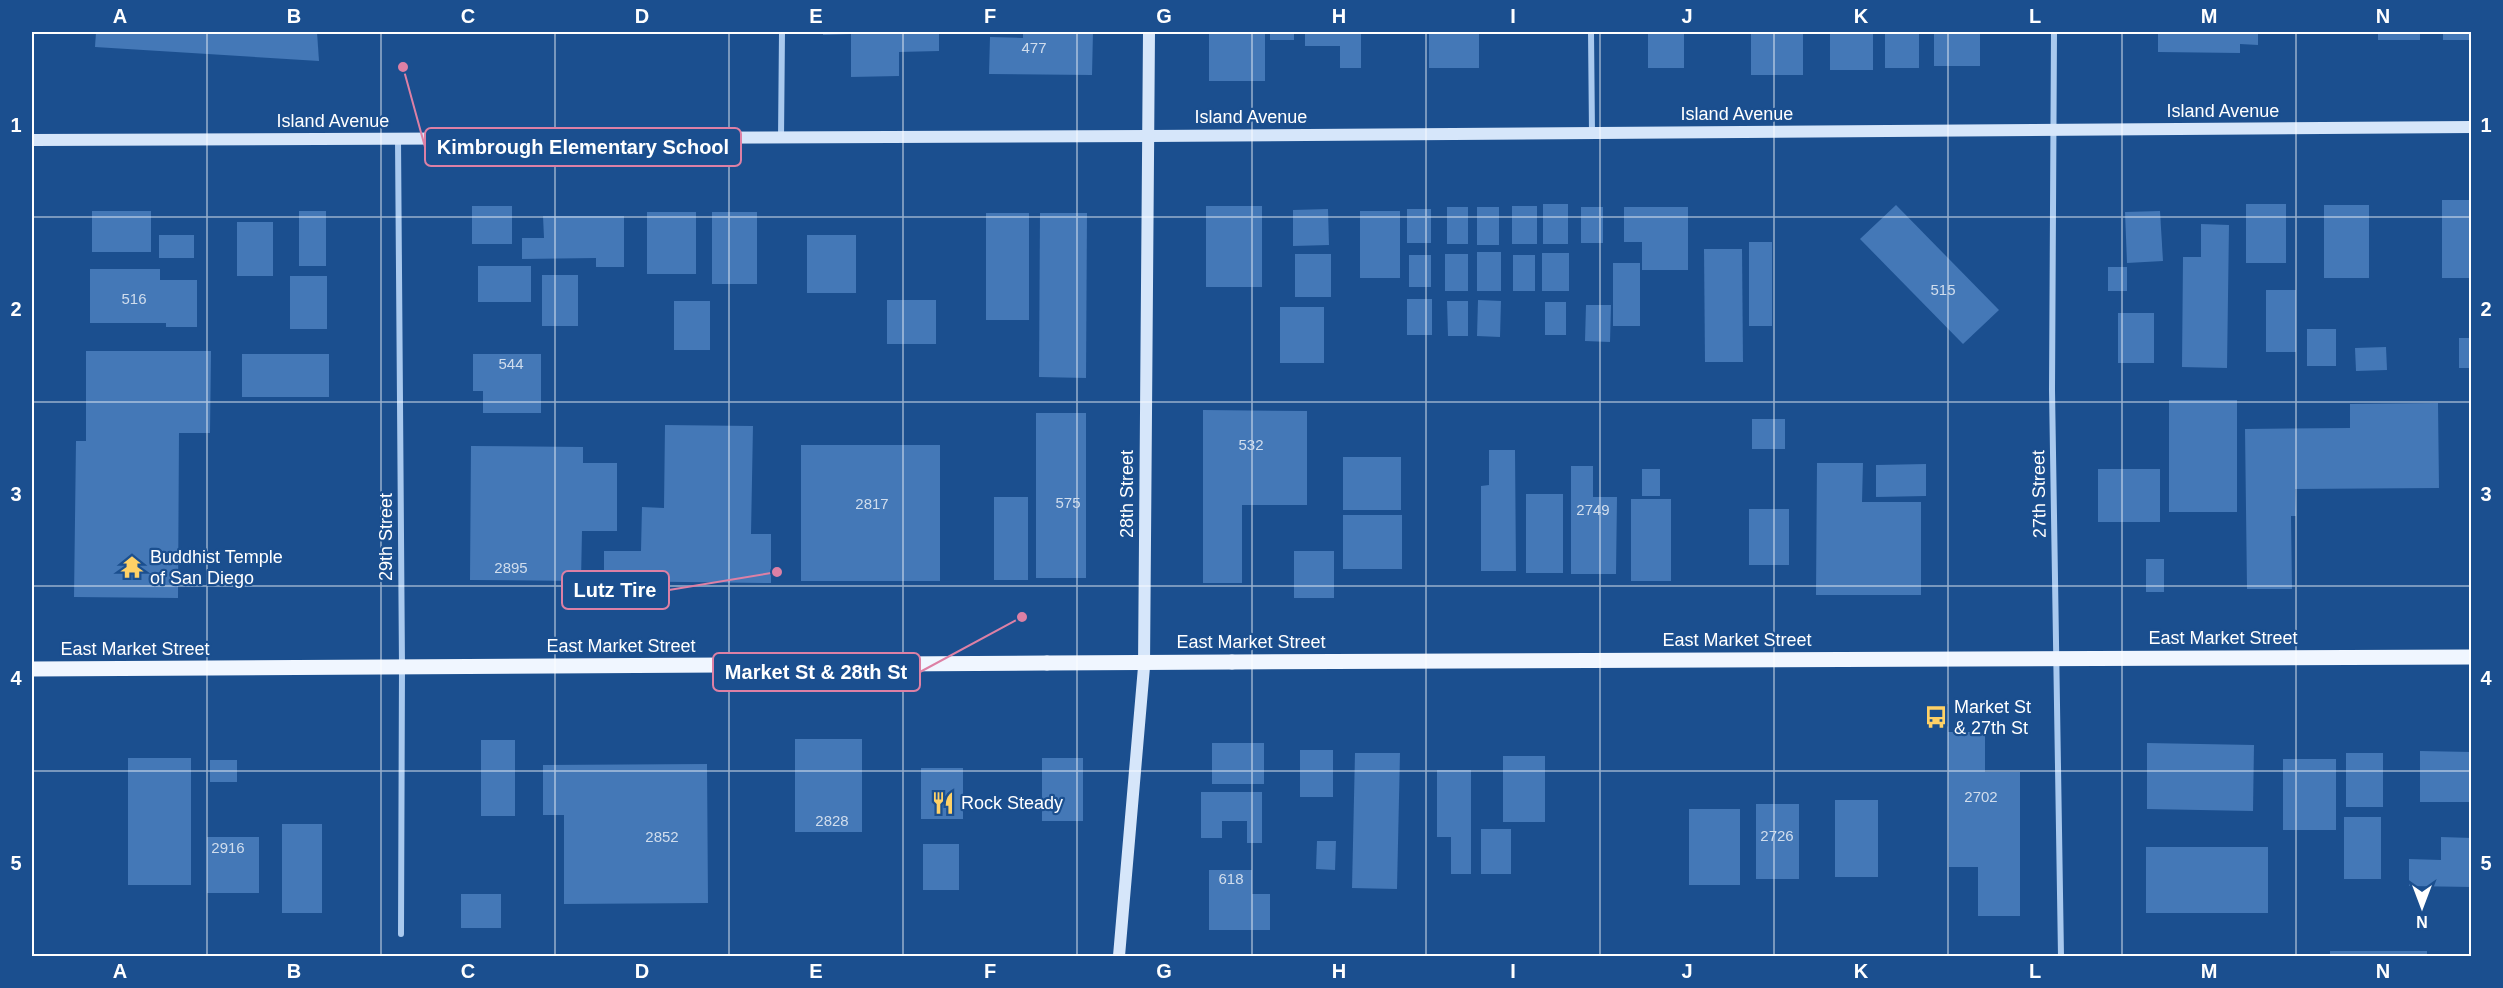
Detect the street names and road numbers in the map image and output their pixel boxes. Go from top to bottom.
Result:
street label: Island Avenue [2167,101,2279,121]
street label: Island Avenue [1681,104,1793,124]
street label: Island Avenue [1195,107,1307,127]
street label: Island Avenue [277,111,389,131]
street label: 28th Street [1117,450,1137,538]
street label: 27th Street [2028,450,2050,538]
street label: 29th Street [376,493,396,581]
street label: East Market Street [2148,628,2298,648]
street label: East Market Street [1662,630,1812,650]
street label: East Market Street [1176,632,1326,652]
street label: East Market Street [546,636,696,656]
street label: East Market Street [60,639,210,659]

